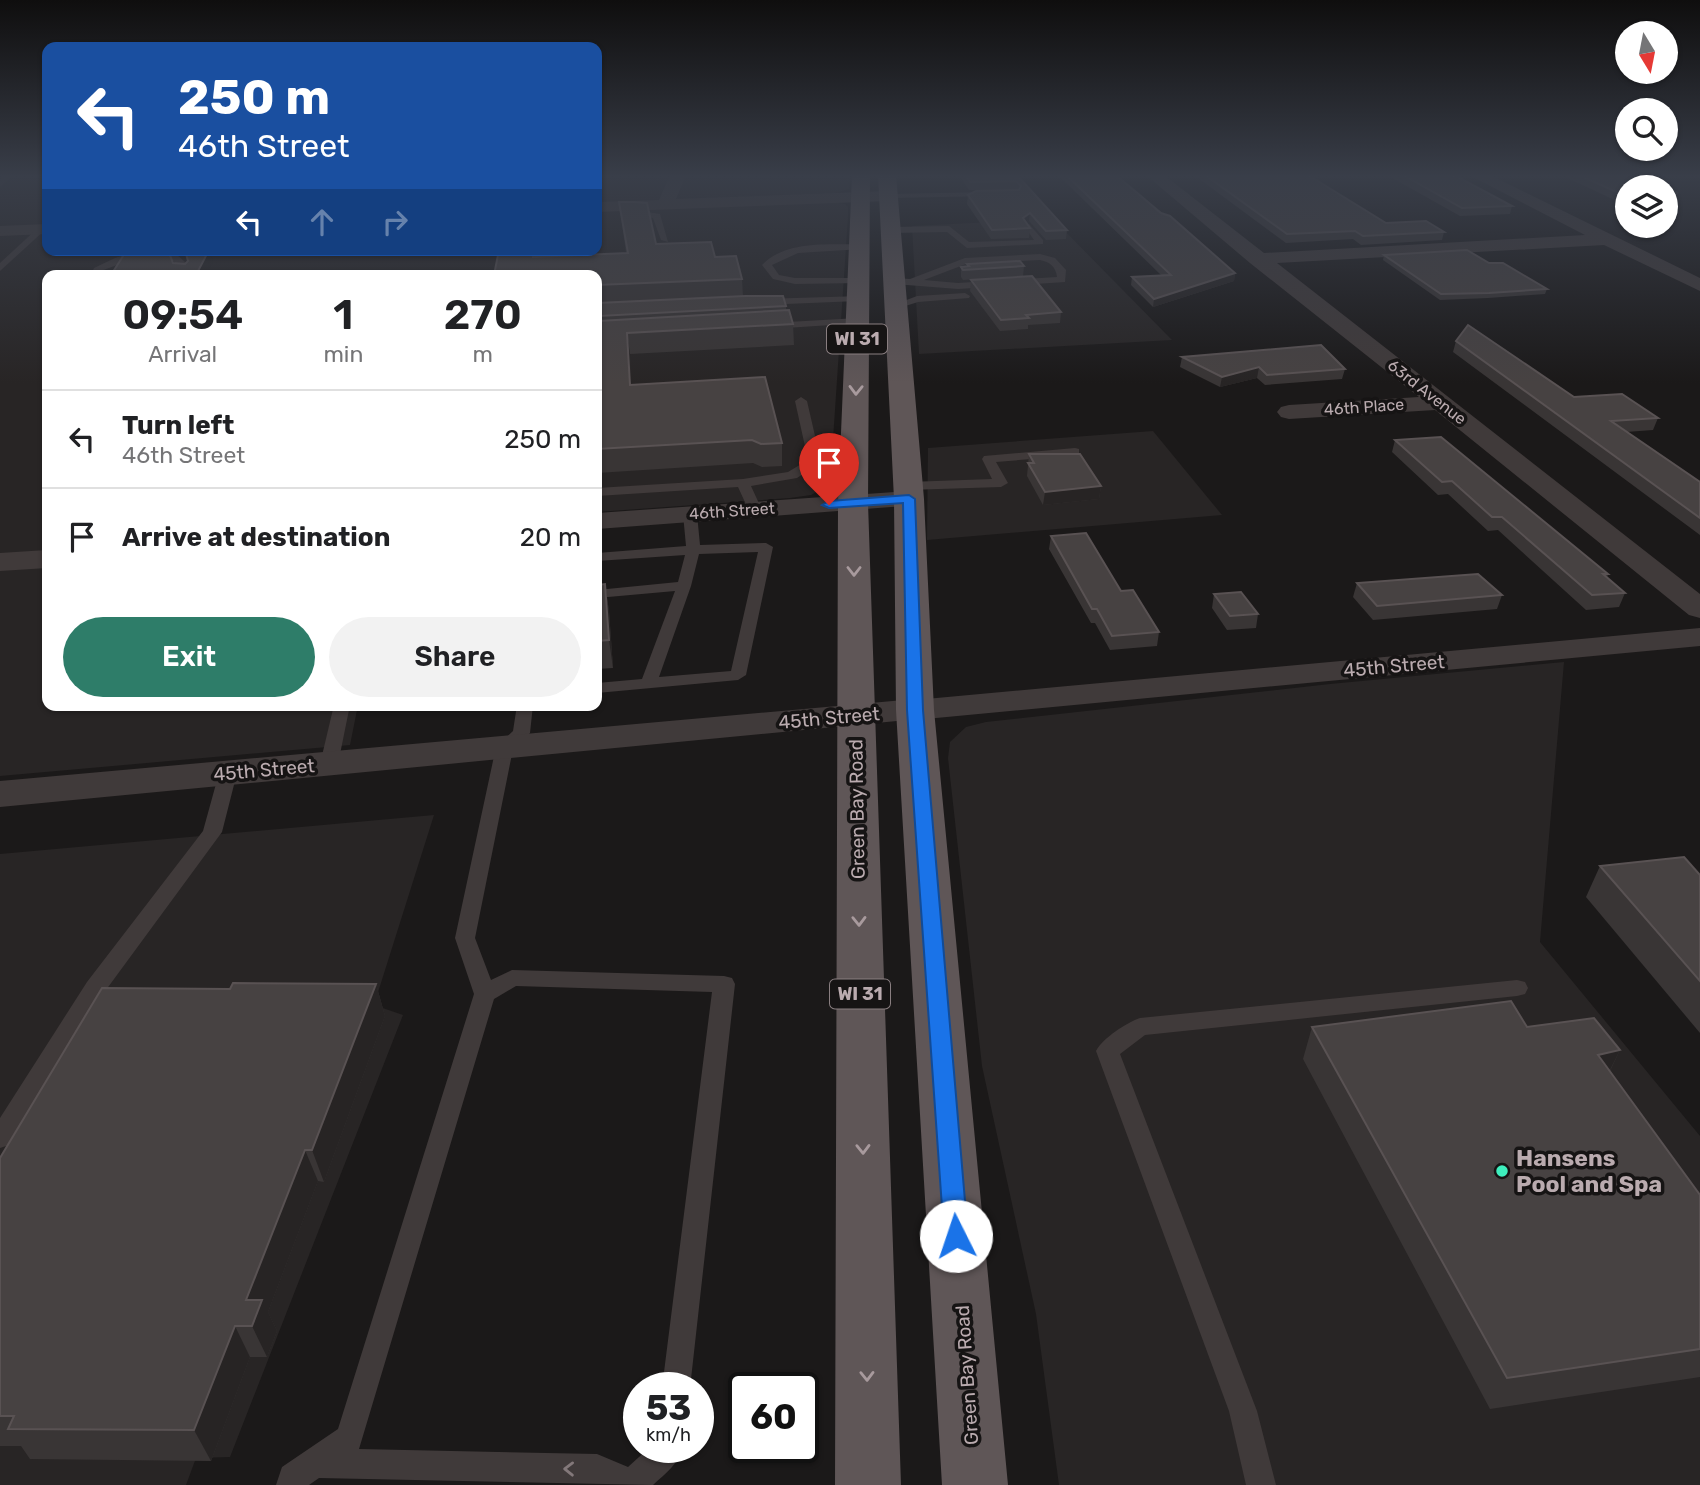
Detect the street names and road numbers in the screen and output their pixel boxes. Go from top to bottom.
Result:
road number: WI 31 [827,324,887,354]
street label: 63rd Avenue [1384,356,1470,429]
street label: 46th Place [1323,395,1405,419]
street label: 46th Street [689,499,775,523]
street label: 45th Street [1342,650,1446,682]
street label: 45th Street [777,702,881,734]
street label: Green Bay Road [844,739,870,879]
street label: 45th Street [212,754,316,786]
road number: WI 31 [830,979,890,1009]
street label: Green Bay Road [951,1304,983,1446]

